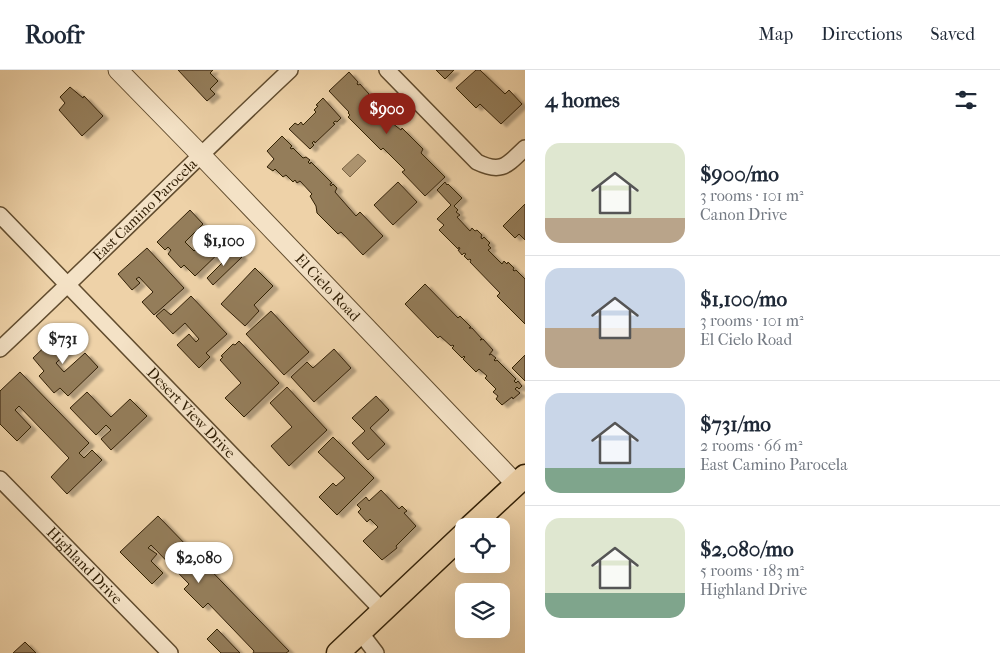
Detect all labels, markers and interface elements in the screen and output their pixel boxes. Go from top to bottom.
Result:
text: Roofr [25,21,84,49]
text: Map [759,24,793,45]
text: Directions [821,24,902,45]
text: Saved [930,24,975,45]
icon: filters [952,86,980,114]
text: 4 homes [545,88,620,112]
pin: $900 [357,92,417,135]
text: $900 [370,99,404,118]
street label: East Camino Parocela [89,154,202,264]
text: $900/mo [700,162,779,186]
icon: home [585,163,645,223]
text: 3 rooms · 101 m² [700,186,803,205]
text: Canon Drive [700,205,787,224]
pin: $1,100 [183,224,265,267]
text: $1,100 [203,231,245,250]
street label: El Cielo Road [291,250,365,325]
text: $1,100/mo [700,287,787,311]
icon: home [585,288,645,348]
text: 3 rooms · 101 m² [700,311,803,330]
pin: $731 [33,322,93,365]
text: $731 [49,329,77,348]
text: El Cielo Road [700,330,792,349]
street label: Desert View Drive [143,364,240,462]
text: $731/mo [700,412,771,436]
icon: home [585,413,645,473]
text: 2 rooms · 66 m² [700,436,802,455]
text: East Camino Parocela [700,455,848,474]
map controls [455,518,510,638]
button: locate [455,518,510,573]
street label: Highland Drive [43,523,127,608]
text: $2,080/mo [700,537,794,561]
icon: home [585,538,645,598]
pin: $2,080 [158,542,240,584]
text: $2,080 [176,548,222,567]
text: 5 rooms · 183 m² [700,561,804,580]
text: Highland Drive [700,580,807,599]
button: layers [455,583,510,638]

